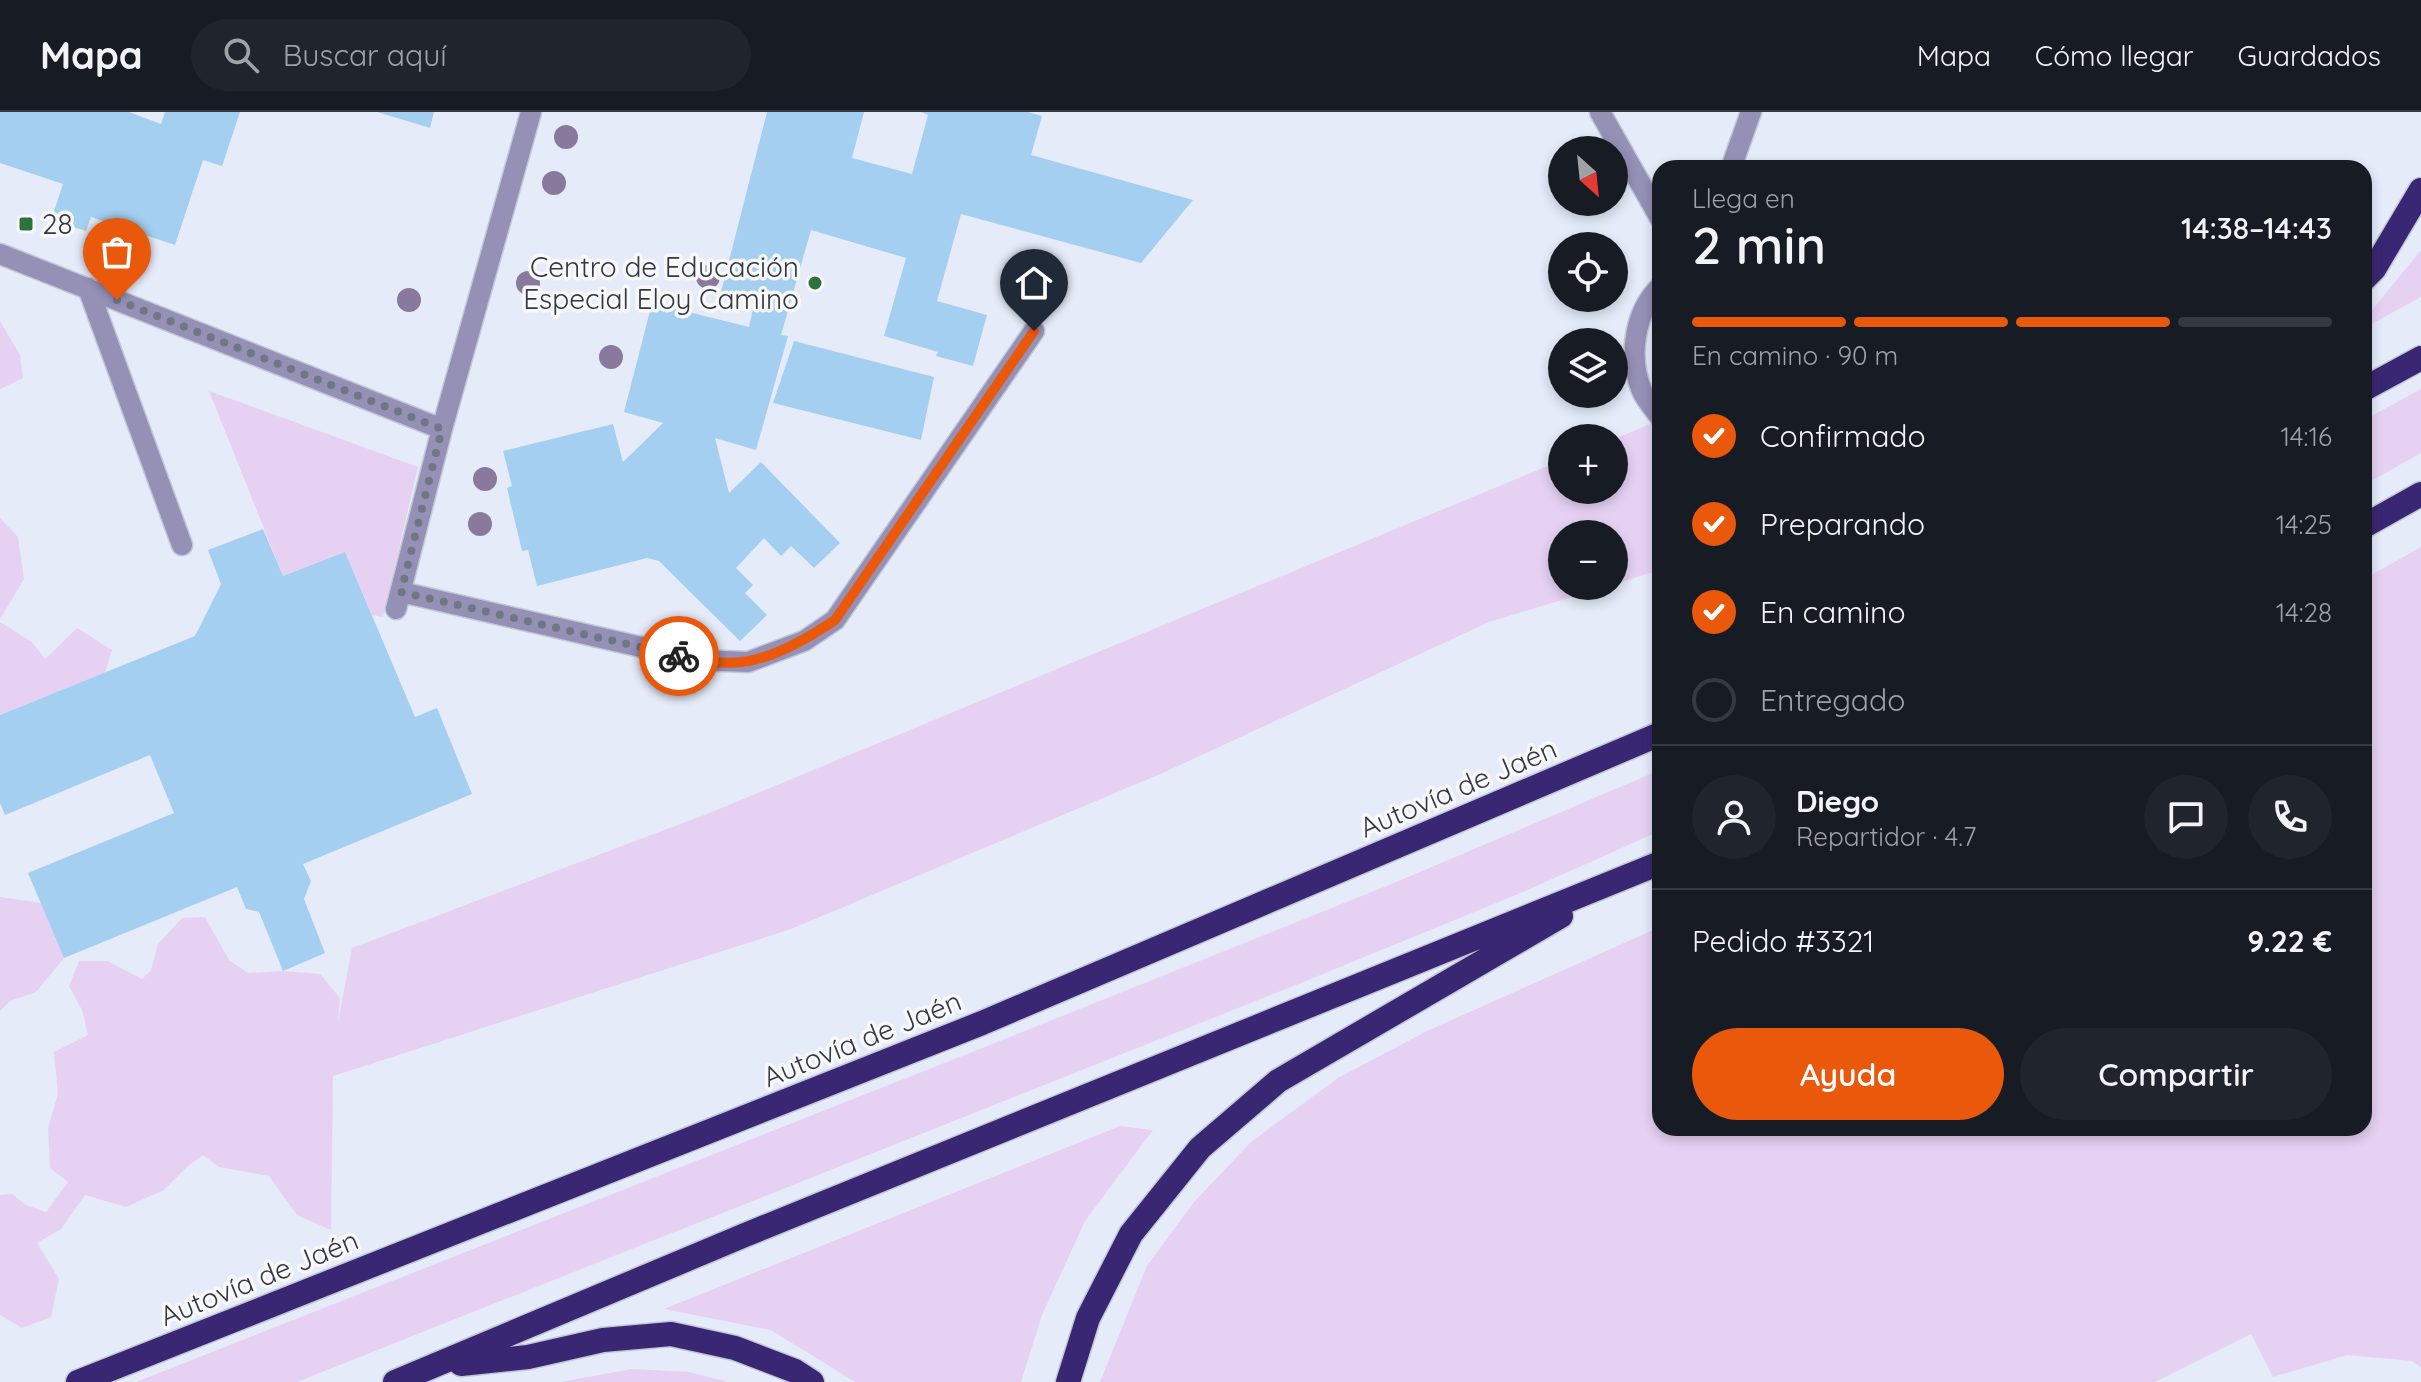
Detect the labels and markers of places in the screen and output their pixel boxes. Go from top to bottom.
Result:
place label: 28 [42,206,73,241]
marker: 28 [17,215,35,233]
pin [83,218,151,300]
place label: Centro de Educación Especial Eloy Camino [523,249,799,316]
pin [1000,249,1068,331]
marker: Centro de Educación Especial Eloy Camino [806,274,824,292]

